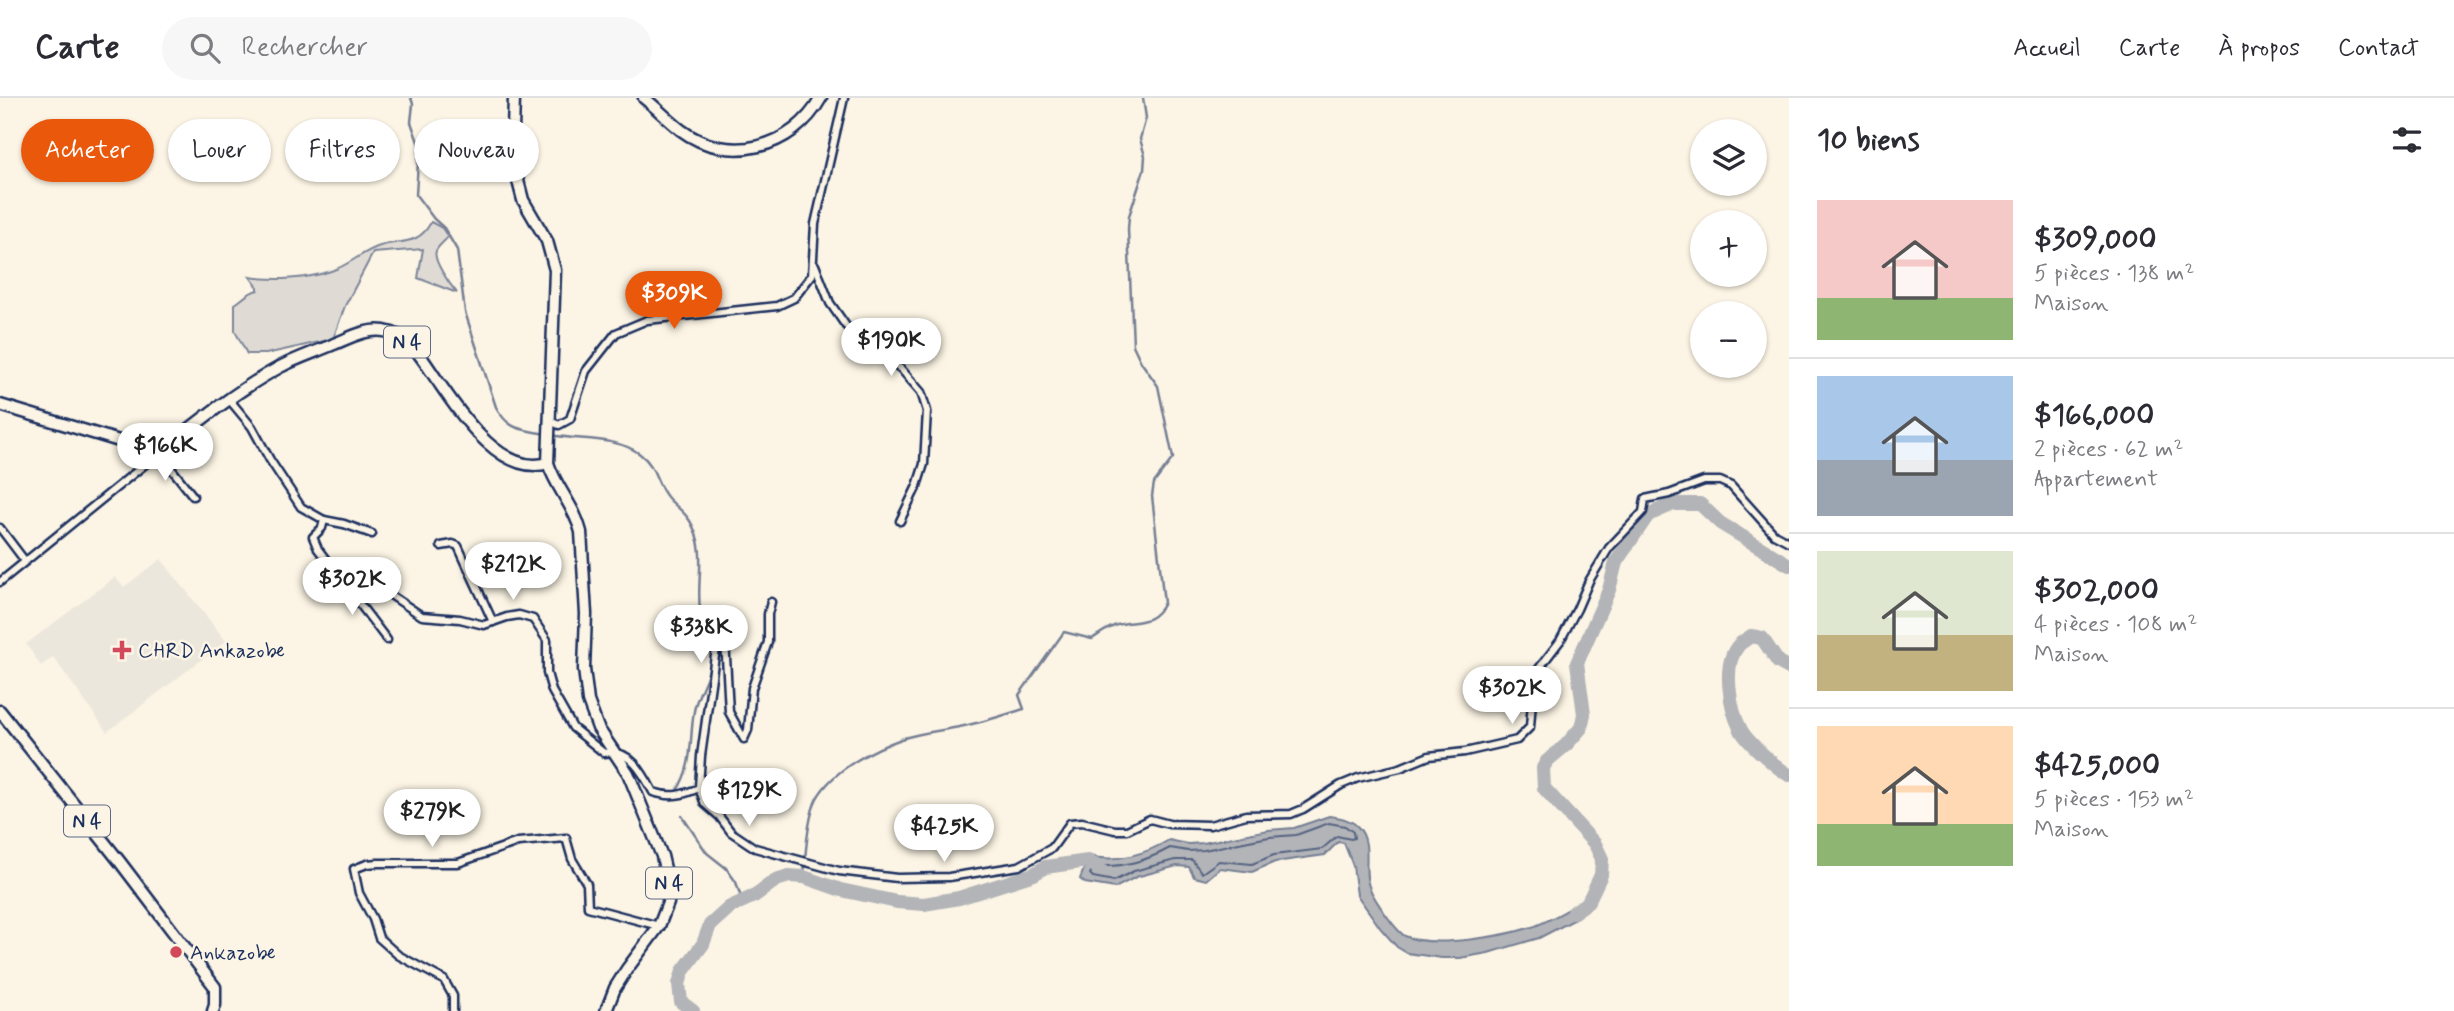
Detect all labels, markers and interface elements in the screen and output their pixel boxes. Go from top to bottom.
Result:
search box [162,17,652,80]
text: Carte [35,26,120,70]
icon: search [186,29,224,67]
text: Rechercher [242,31,368,65]
text: Accueil [2013,33,2081,64]
text: Carte [2119,33,2180,64]
text: À propos [2218,33,2300,64]
text: Contact [2338,33,2419,64]
chip: Acheter [21,119,154,182]
chip: Louer [168,119,271,182]
chip: Filtres [285,119,400,182]
chip: Nouveau [414,119,539,182]
map controls [1690,119,1767,378]
button: layers [1690,119,1767,196]
text: 10 biens [1817,121,1919,160]
icon: filters [2388,121,2426,159]
button: + [1690,210,1767,287]
text: $309,000 [2034,220,2157,259]
icon: home [1873,228,1957,312]
text: 5 pièces · 138 m² [2034,259,2195,289]
pin: $309K [625,272,723,331]
text: $309K [641,279,707,309]
text: Maison [2034,289,2109,319]
button: − [1690,301,1767,378]
pin: $190K [842,318,940,378]
road number: N 4 [384,326,430,358]
text: $190K [857,326,925,356]
text: $166,000 [2034,396,2154,435]
icon: home [1873,404,1957,488]
pin: $166K [116,424,214,483]
text: $166K [133,431,197,461]
text: 2 pièces · 62 m² [2034,435,2183,465]
text: Appartement [2034,465,2158,495]
pin: $212K [464,542,562,602]
text: $212K [481,550,545,580]
pin: $302K [303,558,401,617]
text: $302K [318,565,386,595]
text: $302,000 [2034,571,2159,610]
icon: home [1873,579,1957,663]
pin: $338K [652,606,750,665]
text: 4 pièces · 108 m² [2034,610,2198,640]
text: $338K [670,613,732,643]
place label: CHRD Ankazobe [138,637,285,665]
marker: CHRD Ankazobe [112,640,132,660]
text: Maison [2034,640,2109,670]
pin: $302K [1463,666,1561,726]
text: $302K [1478,674,1546,704]
text: $425,000 [2034,746,2160,785]
icon: home [1873,754,1957,838]
pin: $129K [700,768,798,828]
text: $129K [717,776,781,806]
text: 5 pièces · 153 m² [2034,785,2194,815]
pin: $279K [383,790,481,849]
text: $279K [400,797,464,827]
pin: $425K [895,804,993,864]
road number: N 4 [64,806,110,836]
text: $425K [910,812,978,842]
text: Maison [2034,815,2109,845]
road number: N 4 [646,868,692,898]
place label: Ankazobe [190,939,276,967]
marker: Ankazobe [168,944,184,960]

